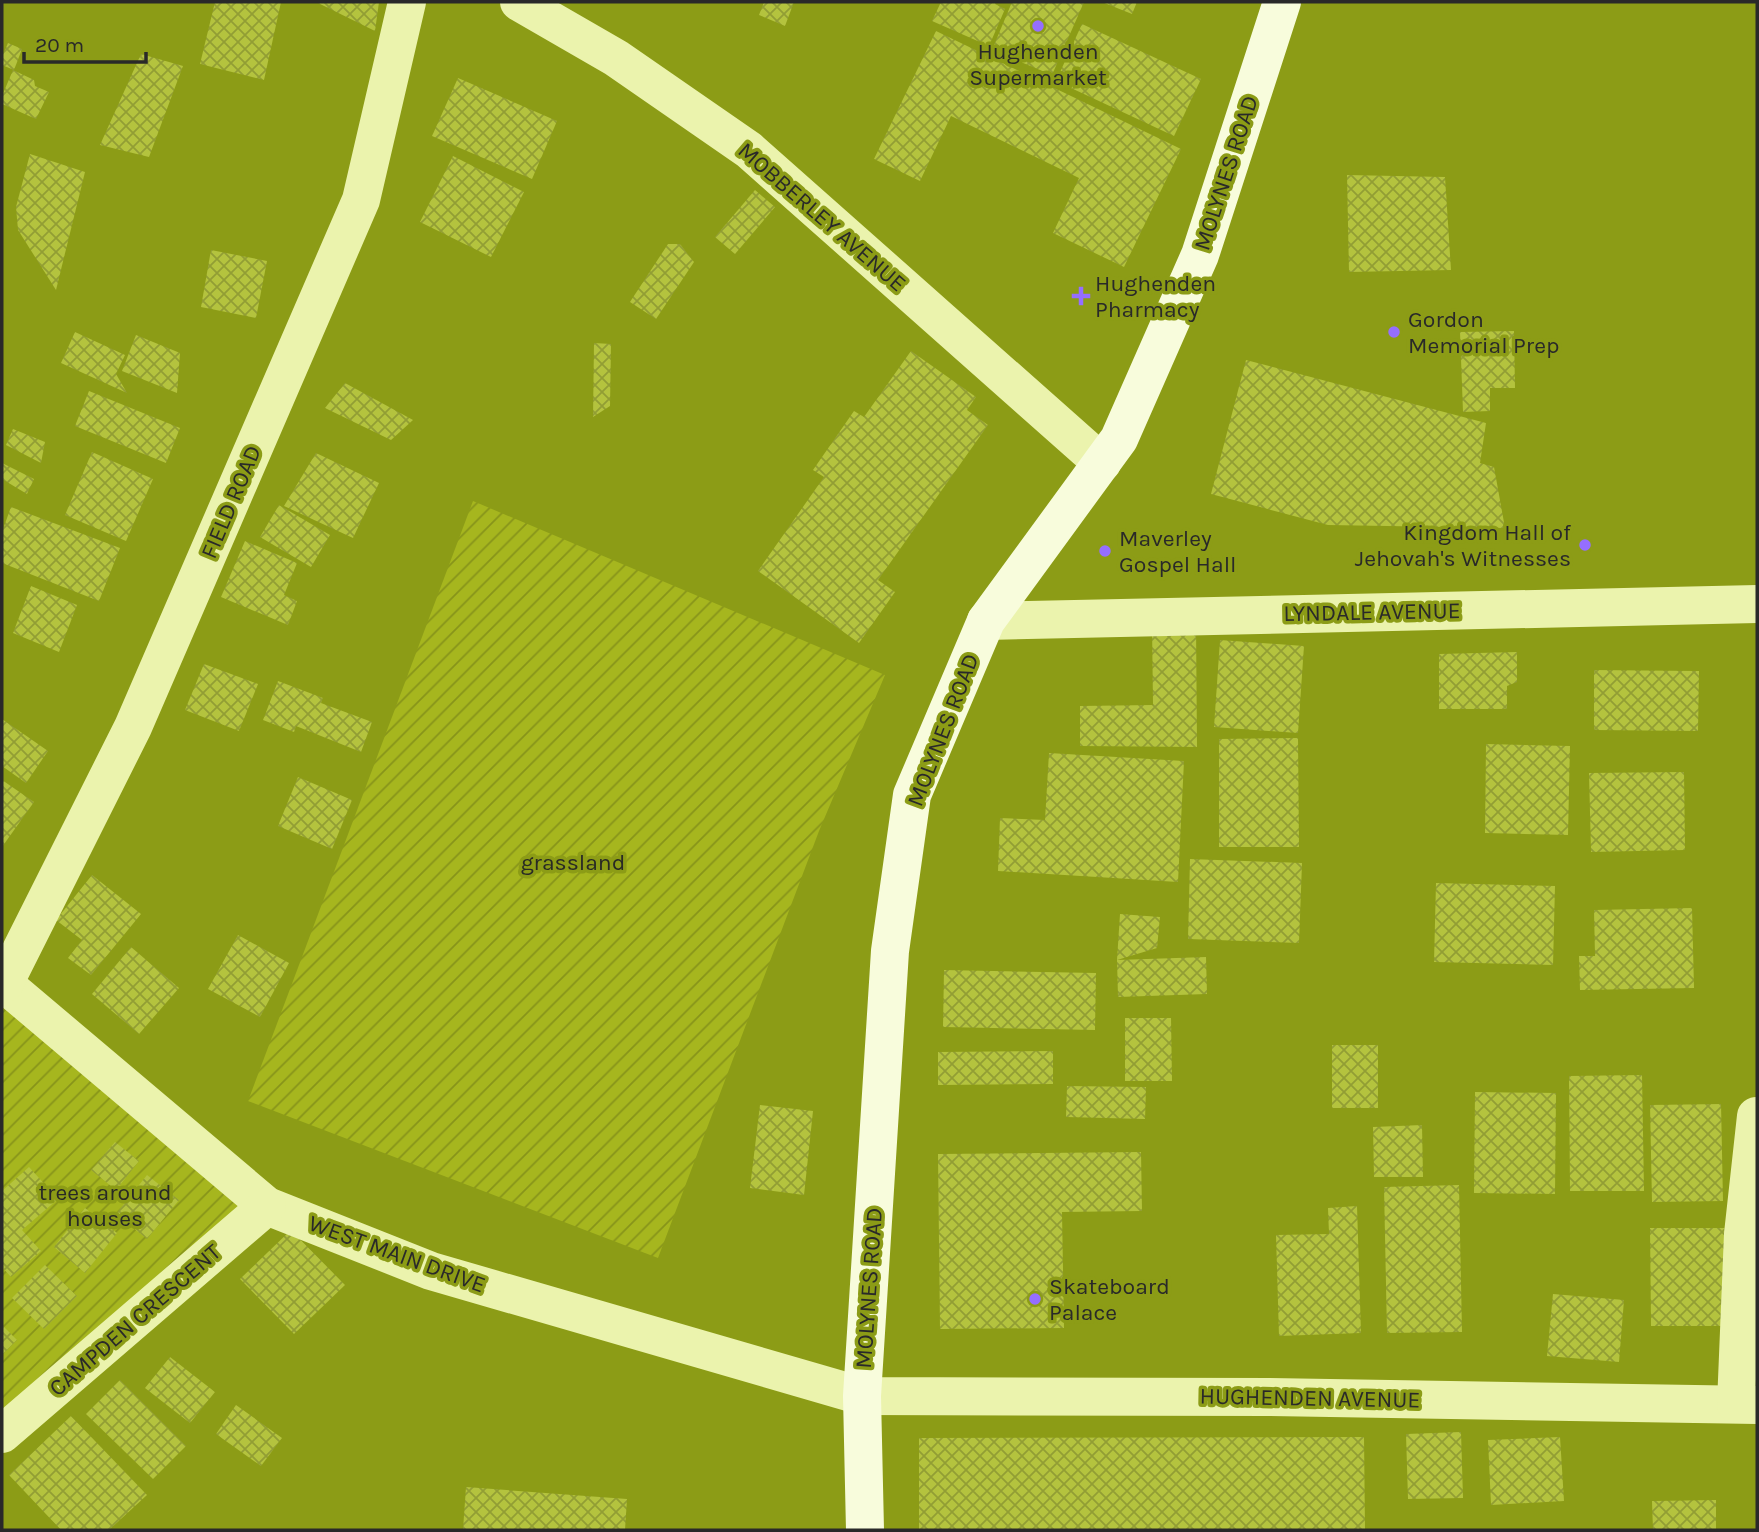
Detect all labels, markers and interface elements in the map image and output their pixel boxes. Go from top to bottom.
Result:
marker: Hughenden Supermarket [1030,18,1046,34]
scale bar [24,21,147,65]
text: 20 m [35,33,84,57]
place label: Hughenden Supermarket [969,38,1107,91]
street label: MOLYNES ROAD [1188,92,1264,254]
street label: MOBBERLEY AVENUE [732,137,912,297]
place label: Hughenden Pharmacy [1095,270,1216,323]
marker: Hughenden Pharmacy [1073,288,1089,304]
place label: Gordon Memorial Prep [1408,306,1559,359]
marker: Gordon Memorial Prep [1386,324,1402,340]
street label: FIELD ROAD [195,441,267,563]
place label: Kingdom Hall of Jehovah's Witnesses [1355,519,1571,572]
place label: Maverley Gospel Hall [1119,525,1237,578]
marker: Kingdom Hall of Jehovah's Witnesses [1577,537,1593,553]
marker: Maverley Gospel Hall [1097,543,1113,559]
street label: LYNDALE AVENUE [1283,597,1461,627]
street label: MOLYNES ROAD [901,650,985,810]
park label: grassland [521,849,625,876]
park label: trees around houses [38,1179,172,1232]
street label: MOLYNES ROAD [850,1207,888,1369]
street label: WEST MAIN DRIVE [305,1209,489,1299]
street label: CAMPDEN CRESCENT [44,1238,227,1402]
place label: Skateboard Palace [1049,1273,1170,1326]
marker: Skateboard Palace [1027,1291,1043,1307]
street label: HUGHENDEN AVENUE [1199,1383,1421,1413]

